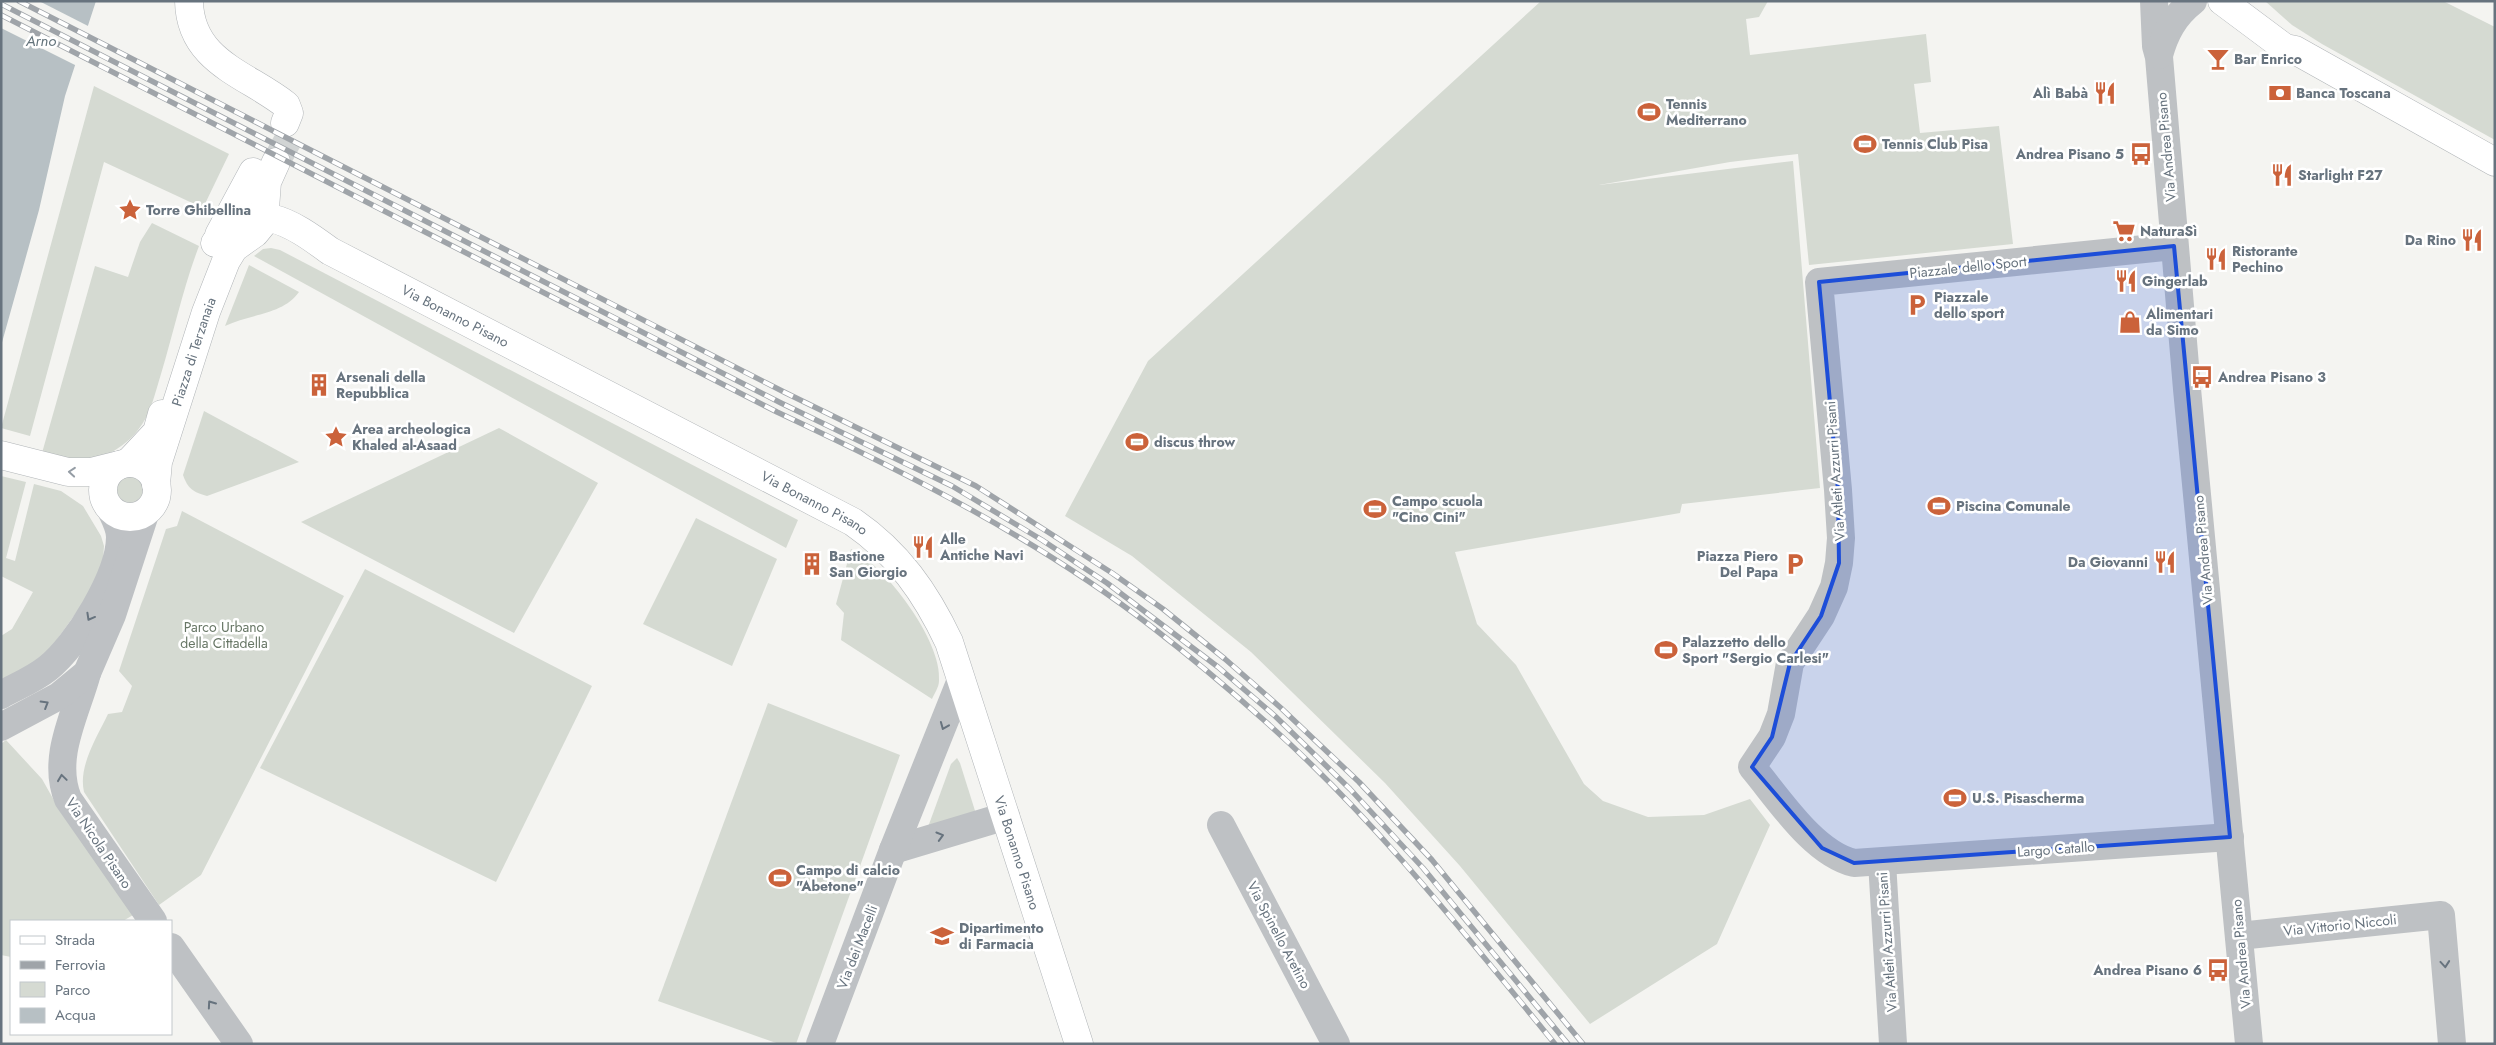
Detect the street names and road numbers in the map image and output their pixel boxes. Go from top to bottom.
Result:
street label: Via Andrea Pisano [2151,91,2181,203]
street label: Piazzale dello Sport [1908,251,2028,283]
street label: Via Bonanno Pisano [398,280,513,352]
street label: Piazza di Terzanaia [167,294,221,409]
street label: Via Atleti Azzurri Pisani [1820,400,1850,542]
street label: Via Bonanno Pisano [758,466,873,540]
street label: Via Andrea Pisano [2188,494,2218,606]
street label: Via Bonanno Pisano [989,793,1045,913]
street label: Via Nicola Pisano [61,794,137,893]
street label: Largo Catallo [2016,836,2096,862]
street label: Via Atleti Azzurri Pisani [1872,871,1902,1013]
street label: Via Spinello Aretino [1242,878,1316,993]
street label: Via Andrea Pisano [2226,898,2256,1010]
street label: Via dei Macelli [832,902,882,992]
street label: Via Vittorio Niccoli [2282,909,2398,941]

